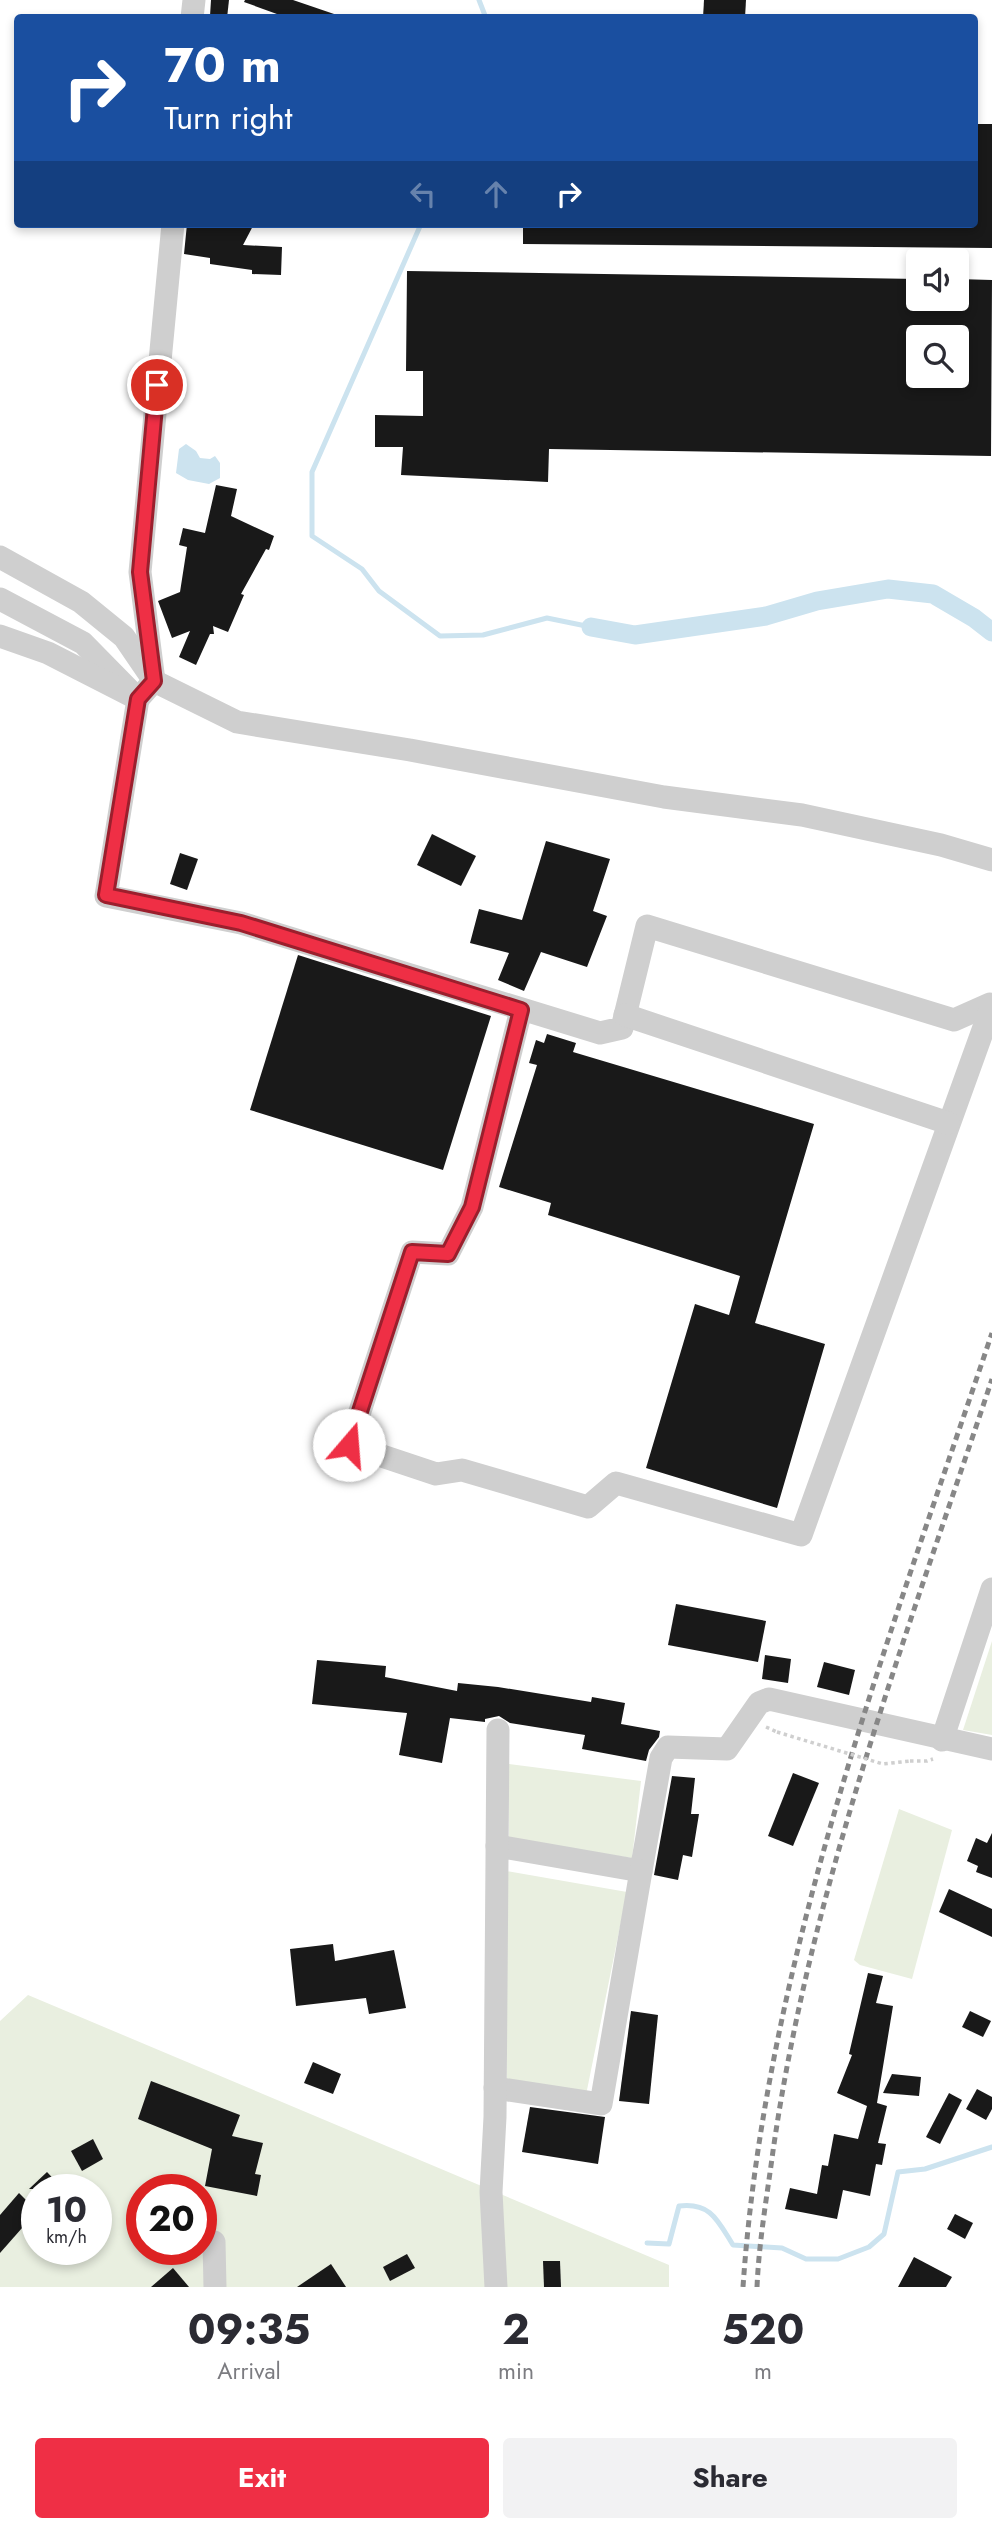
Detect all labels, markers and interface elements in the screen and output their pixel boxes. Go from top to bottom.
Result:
text: 70 m [164,30,281,100]
icon: right [49,42,140,133]
text: Turn right [164,95,293,141]
icon: left [404,175,442,213]
icon: ahead [477,175,515,213]
icon: right [550,175,588,213]
map controls [906,248,969,388]
button: sound [906,248,969,311]
button: search [906,325,969,388]
pin [127,355,187,415]
icon: arrive [138,366,176,404]
position arrow [312,1408,386,1482]
speed limit sign: 20 [126,2174,217,2265]
text: 10 [46,2185,87,2235]
text: km/h [46,2224,87,2250]
text: 09:35 [188,2299,310,2360]
text: 2 [502,2299,530,2360]
text: 520 [722,2299,804,2360]
text: Arrival [217,2354,281,2388]
text: min [498,2354,534,2388]
text: m [754,2354,772,2388]
button: Exit [35,2438,489,2518]
button: Share [503,2438,957,2518]

